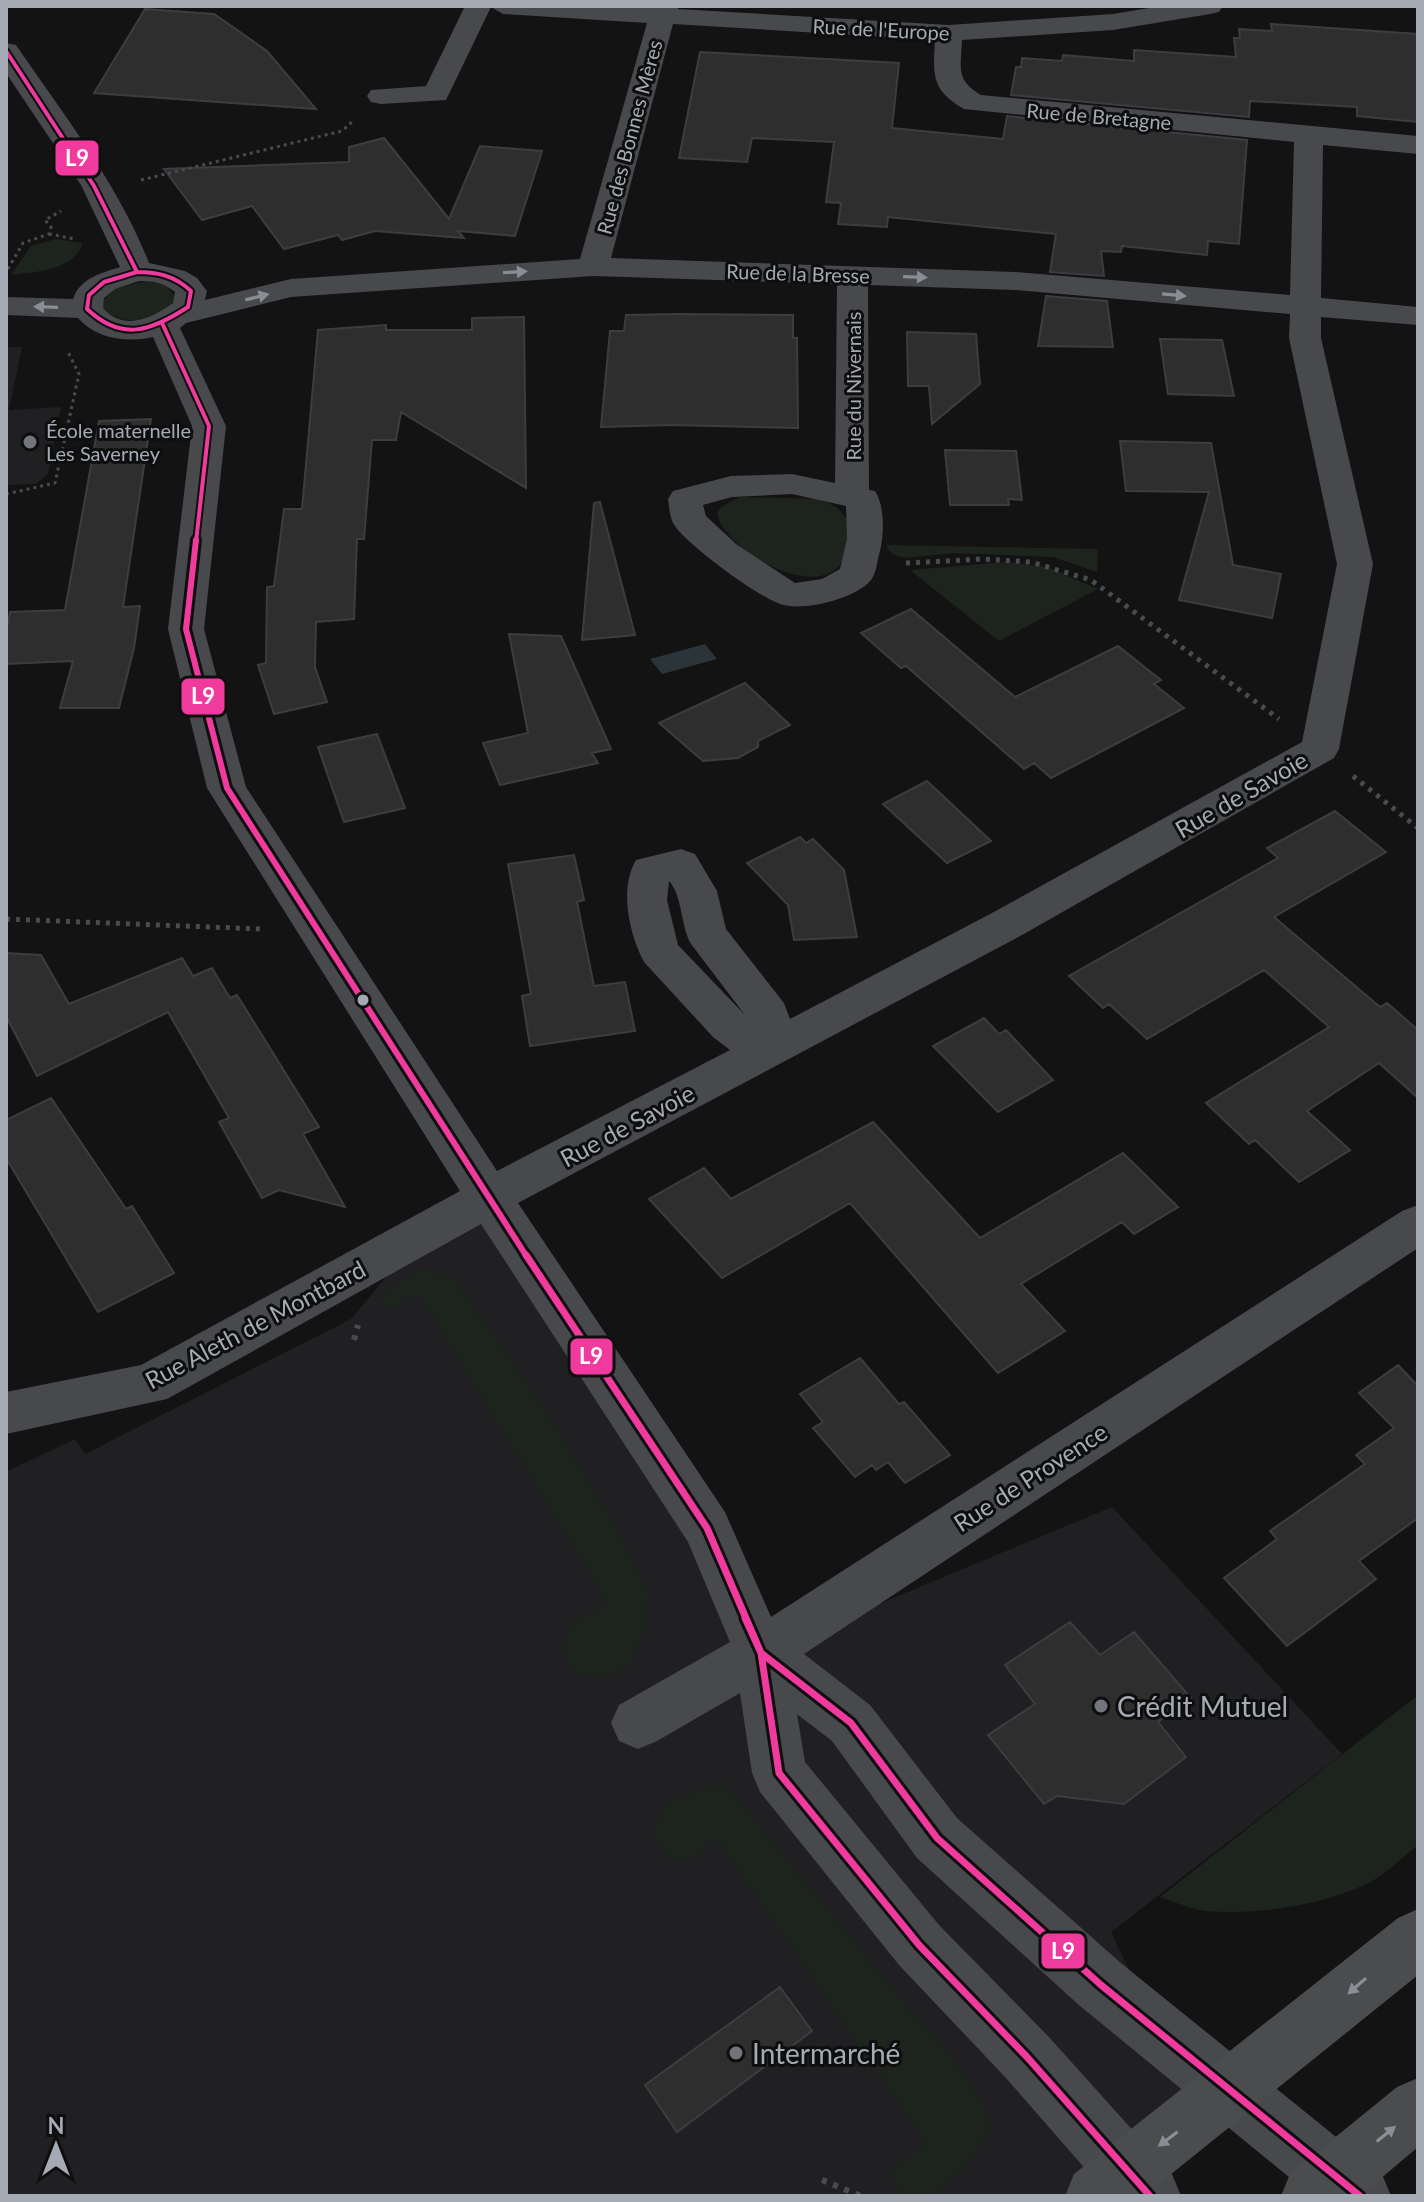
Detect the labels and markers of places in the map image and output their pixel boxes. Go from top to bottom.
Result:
place label: École maternelle Les Saverney [46,418,191,465]
marker: École maternelle Les Saverney [21,433,39,451]
unlabelled marker [355,992,371,1008]
place label: Crédit Mutuel [1117,1689,1288,1723]
marker: Crédit Mutuel [1092,1697,1110,1715]
place label: Intermarché [752,2036,900,2070]
marker: Intermarché [727,2044,745,2062]

